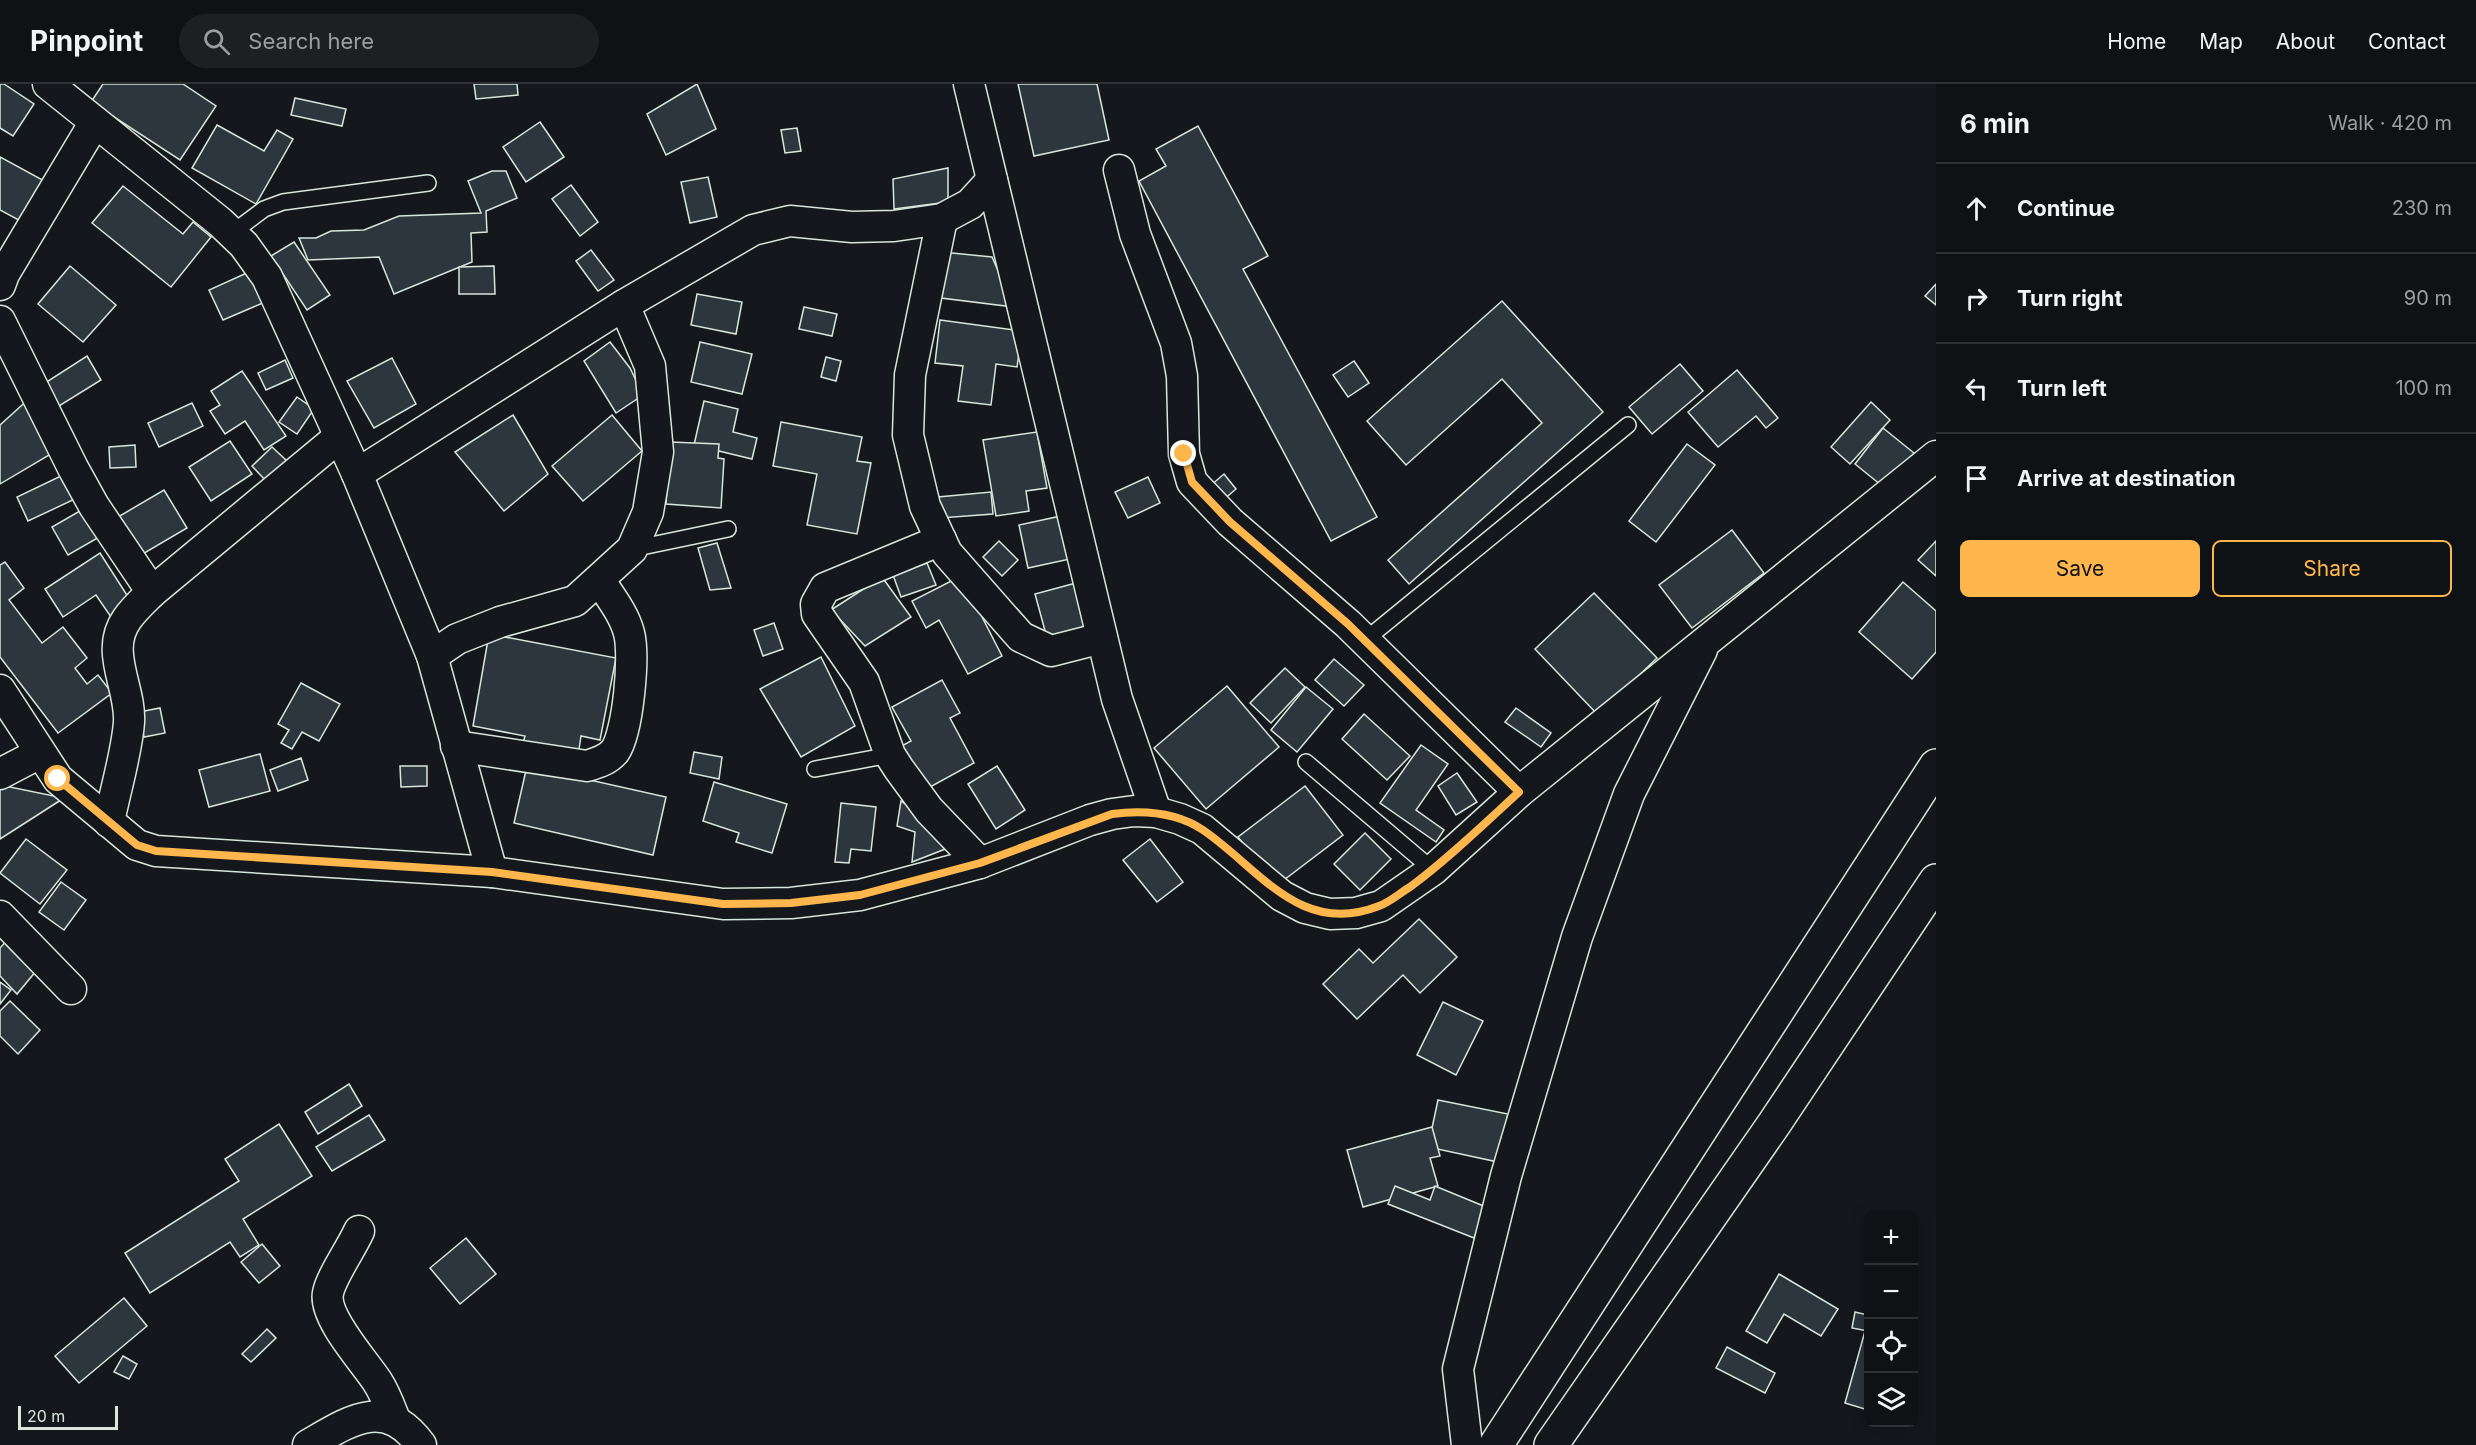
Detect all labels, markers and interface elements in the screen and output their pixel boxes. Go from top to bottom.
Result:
search box [179,14,599,68]
text: Pinpoint [30,24,143,58]
icon: search [200,25,233,58]
text: Search here [248,28,374,54]
text: Home [2107,29,2166,54]
text: Map [2199,29,2243,54]
text: About [2276,29,2335,54]
text: Contact [2368,29,2446,54]
text: 6 min [1960,108,2030,139]
text: Walk · 420 m [2328,111,2452,135]
icon: ahead [1960,192,1993,225]
text: Continue [2017,195,2115,221]
text: 230 m [2392,196,2452,220]
icon: right [1960,282,1993,315]
text: Turn right [2017,285,2123,311]
text: 90 m [2404,286,2452,310]
icon: left [1960,372,1993,405]
text: Turn left [2017,375,2107,401]
text: 100 m [2395,376,2452,400]
route end [1170,440,1196,466]
icon: arrive [1960,462,1993,495]
text: Arrive at destination [2017,465,2236,491]
button: Save [1960,540,2200,597]
button: Share [2212,540,2452,597]
route start [44,765,70,791]
map controls [1864,1211,1918,1427]
button: + [1864,1211,1918,1265]
button: − [1864,1265,1918,1319]
button: locate [1864,1319,1918,1373]
button: layers [1864,1373,1918,1427]
scale bar [18,1403,118,1430]
text: 20 m [27,1406,65,1426]

